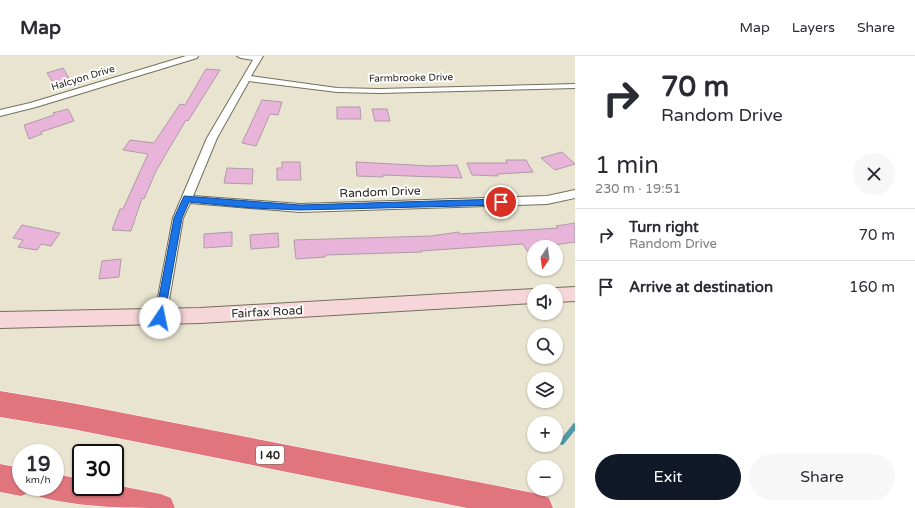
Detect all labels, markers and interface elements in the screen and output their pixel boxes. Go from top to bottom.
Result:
text: Map [20,17,61,39]
text: Map [740,19,770,36]
text: Layers [792,19,835,36]
text: Share [857,19,895,36]
street label: Halcyon Drive [50,63,116,93]
text: 70 m [661,70,729,104]
street label: Farmbrooke Drive [369,71,454,85]
icon: right [595,72,647,124]
text: Random Drive [661,104,783,126]
text: 1 min [595,151,659,180]
button: close [853,153,895,195]
text: 230 m · 19:51 [595,181,681,197]
street label: Random Drive [339,184,421,200]
pin [484,185,518,219]
icon: arrive [490,191,512,213]
text: Turn right [629,218,699,236]
icon: right [595,224,617,246]
text: 70 m [858,226,895,244]
text: Random Drive [629,236,717,252]
north arrow [527,240,563,276]
map controls [527,240,563,496]
icon: arrive [595,276,617,298]
text: Arrive at destination [629,278,773,296]
text: 160 m [849,278,895,296]
button: sound [527,284,563,320]
position arrow [139,297,181,339]
street label: Fairfax Road [231,303,303,321]
button: search [527,328,563,364]
button: layers [527,372,563,408]
button: + [527,416,563,452]
speed limit sign: 30 [72,444,124,496]
road number: I 40 [256,446,284,464]
text: 19 [25,453,51,477]
button: Exit [595,454,741,500]
button: Share [749,454,895,500]
button: − [527,460,563,496]
text: km/h [25,474,51,486]

